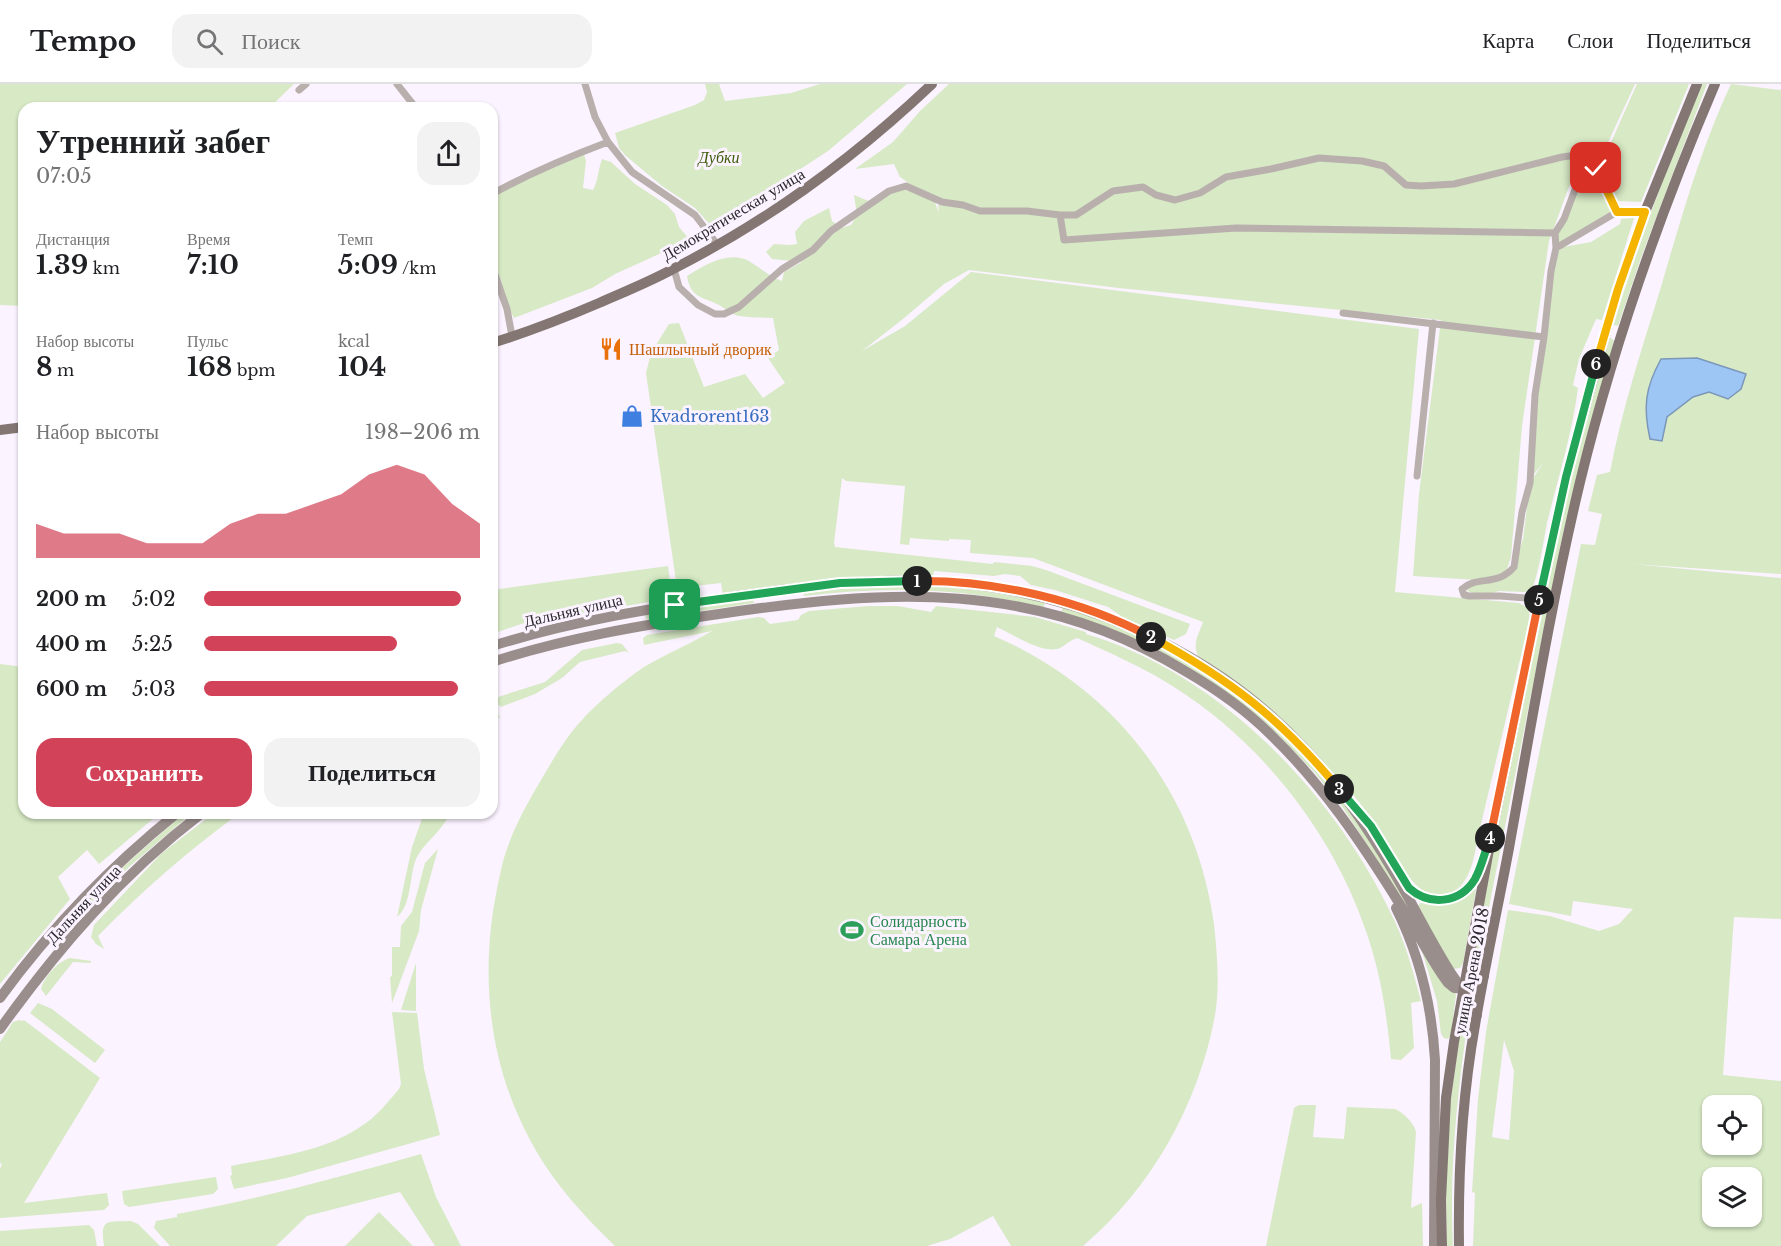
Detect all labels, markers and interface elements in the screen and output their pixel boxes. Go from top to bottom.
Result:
search box [172,14,592,68]
text: Tempo [30,24,136,59]
icon: search [193,25,226,58]
text: Поиск [241,28,300,55]
text: Карта [1482,28,1534,54]
text: Слои [1567,28,1613,54]
text: Поделиться [1646,28,1751,54]
text: Утренний забег [36,121,270,162]
button: share [417,122,480,185]
pin [1570,142,1621,193]
park label: Дубки [697,147,739,167]
icon: check [1579,151,1612,184]
street label: Демократическая улица [658,163,808,265]
text: 07:05 [36,164,92,188]
text: Дистанция [36,229,110,249]
text: Время [187,229,230,249]
text: Темп [338,229,373,249]
text: 1.39 [36,249,88,281]
text: 7:10 [187,249,239,281]
text: 5:09 [338,249,398,281]
text: km [88,258,120,278]
text: /km [398,258,436,278]
text: Набор высоты [36,331,134,351]
text: Пульс [187,331,228,351]
text: kcal [338,331,370,351]
restaurant icon: Шашлычный дворик [598,336,624,362]
place label: Шашлычный дворик [629,339,772,359]
pin: 6 [1581,349,1611,379]
text: 8 [36,351,53,383]
text: 168 [187,351,232,383]
text: 104 [338,351,386,383]
text: 6 [1591,354,1601,374]
text: m [53,360,74,380]
text: bpm [232,360,275,380]
shop icon: Kvadrorent163 [619,403,645,429]
place label: Kvadrorent163 [650,406,769,426]
text: Набор высоты [36,420,159,444]
text: 198–206 m [365,420,480,444]
pin: 1 [902,566,932,596]
text: 1 [914,571,920,591]
pin [649,579,700,630]
pin: 5 [1524,585,1554,615]
text: 200 m [36,587,107,611]
text: 5:02 [132,587,176,611]
icon: arrive [658,588,691,621]
street label: Дальняя улица [522,589,624,631]
text: 5 [1534,590,1544,610]
pin: 2 [1136,622,1166,652]
text: 2 [1146,627,1156,647]
text: 400 m [36,632,107,656]
text: 5:25 [132,632,173,656]
text: 600 m [36,677,107,701]
text: 5:03 [132,677,176,701]
button: Сохранить [36,738,252,807]
button: Поделиться [264,738,480,807]
pin: 3 [1324,774,1354,804]
text: 3 [1334,779,1344,799]
pin: 4 [1475,823,1505,853]
text: 4 [1485,828,1495,848]
street label: Дальняя улица [41,860,125,948]
street label: улица Арена 2018 [1449,906,1493,1036]
place label: Солидарность Самара Арена [870,911,967,949]
sports icon: Солидарность Самара Арена [839,917,865,943]
map controls [1702,1095,1762,1227]
button: locate [1702,1095,1762,1155]
button: layers [1702,1167,1762,1227]

